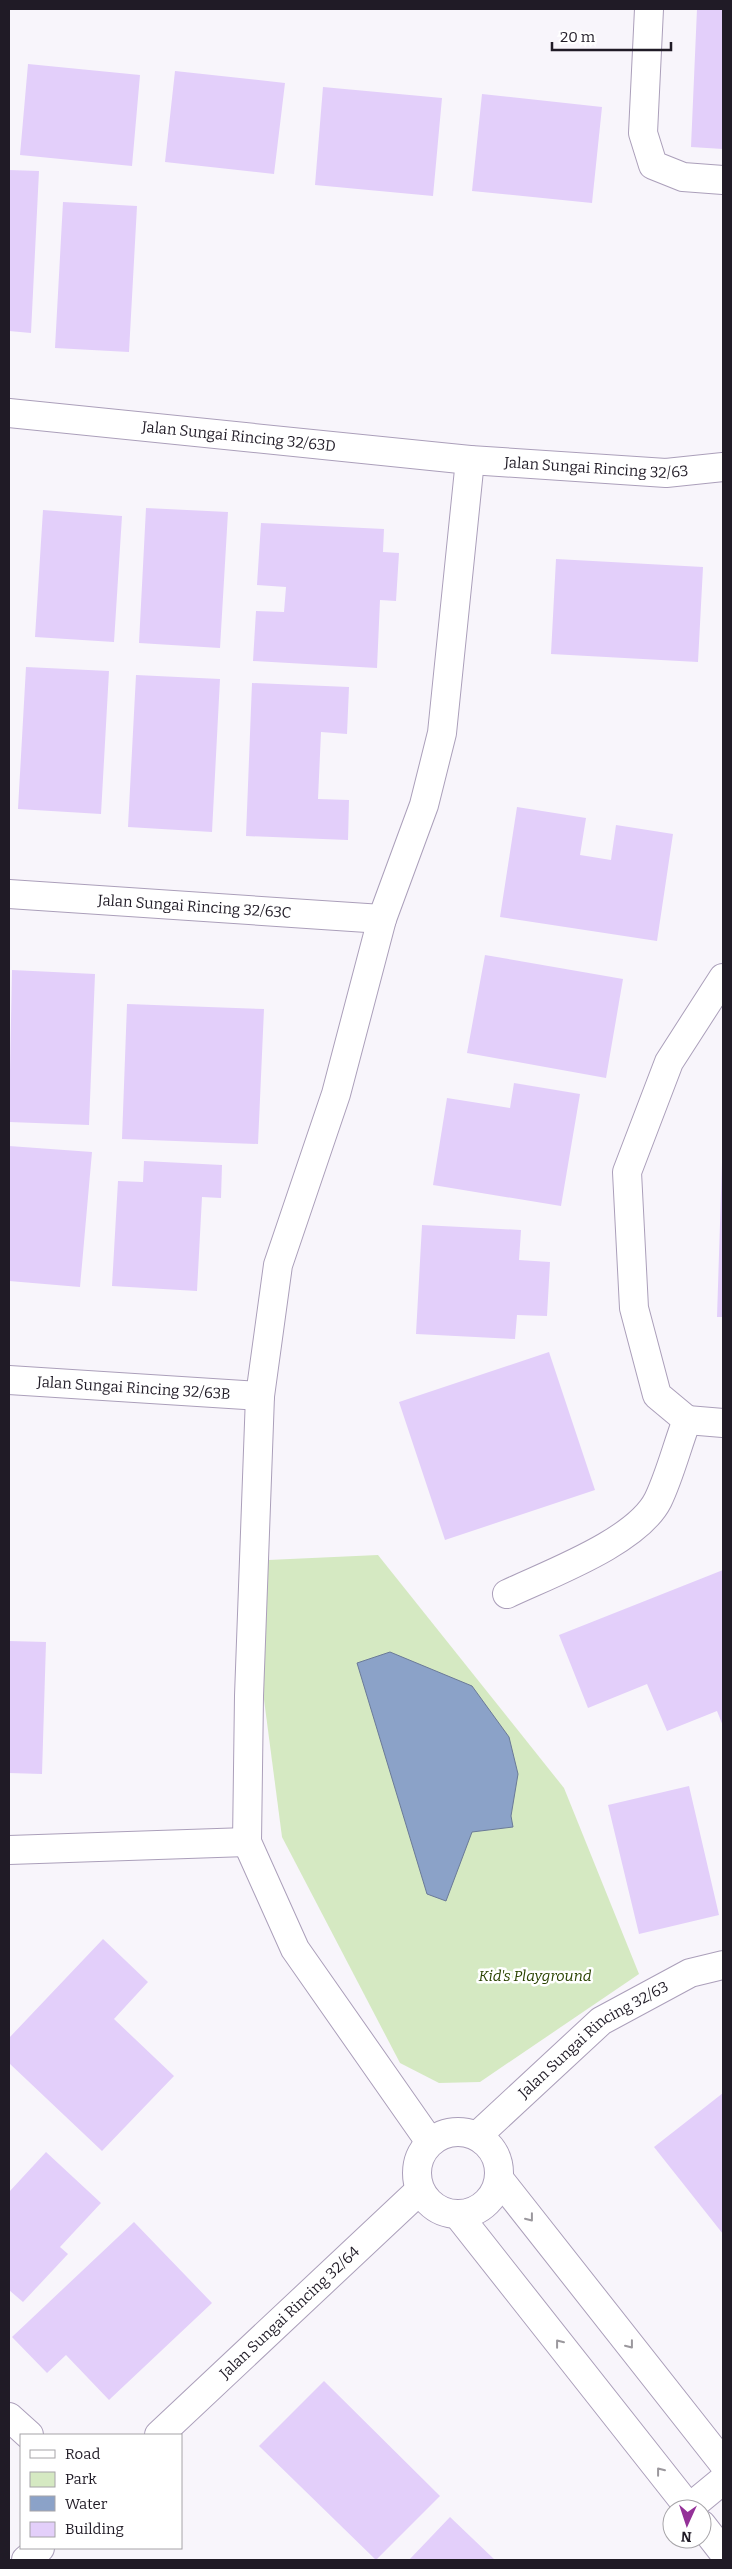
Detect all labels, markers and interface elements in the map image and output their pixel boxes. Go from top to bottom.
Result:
scale bar [552,20,671,52]
text: 20 m [560,28,596,46]
street label: Jalan Sungai Rincing 32/63D [140,417,337,455]
street label: Jalan Sungai Rincing 32/63 [503,453,689,482]
street label: Jalan Sungai Rincing 32/63C [96,891,292,922]
street label: Jalan Sungai Rincing 32/63B [36,1373,231,1403]
park label: Kid's Playground [478,1967,592,1985]
street label: Jalan Sungai Rincing 32/63 [514,1977,671,2103]
one-way arrow [524,2212,532,2221]
street label: Jalan Sungai Rincing 32/64 [215,2243,363,2383]
one-way arrow [556,2339,565,2349]
one-way arrow [625,2340,634,2349]
legend [20,2434,182,2549]
text: Road [65,2445,100,2463]
one-way arrow [657,2468,665,2477]
text: Park [65,2470,97,2488]
text: Water [65,2495,108,2513]
north arrow [662,2499,712,2549]
text: Building [65,2520,124,2538]
text: N [680,2528,692,2545]

